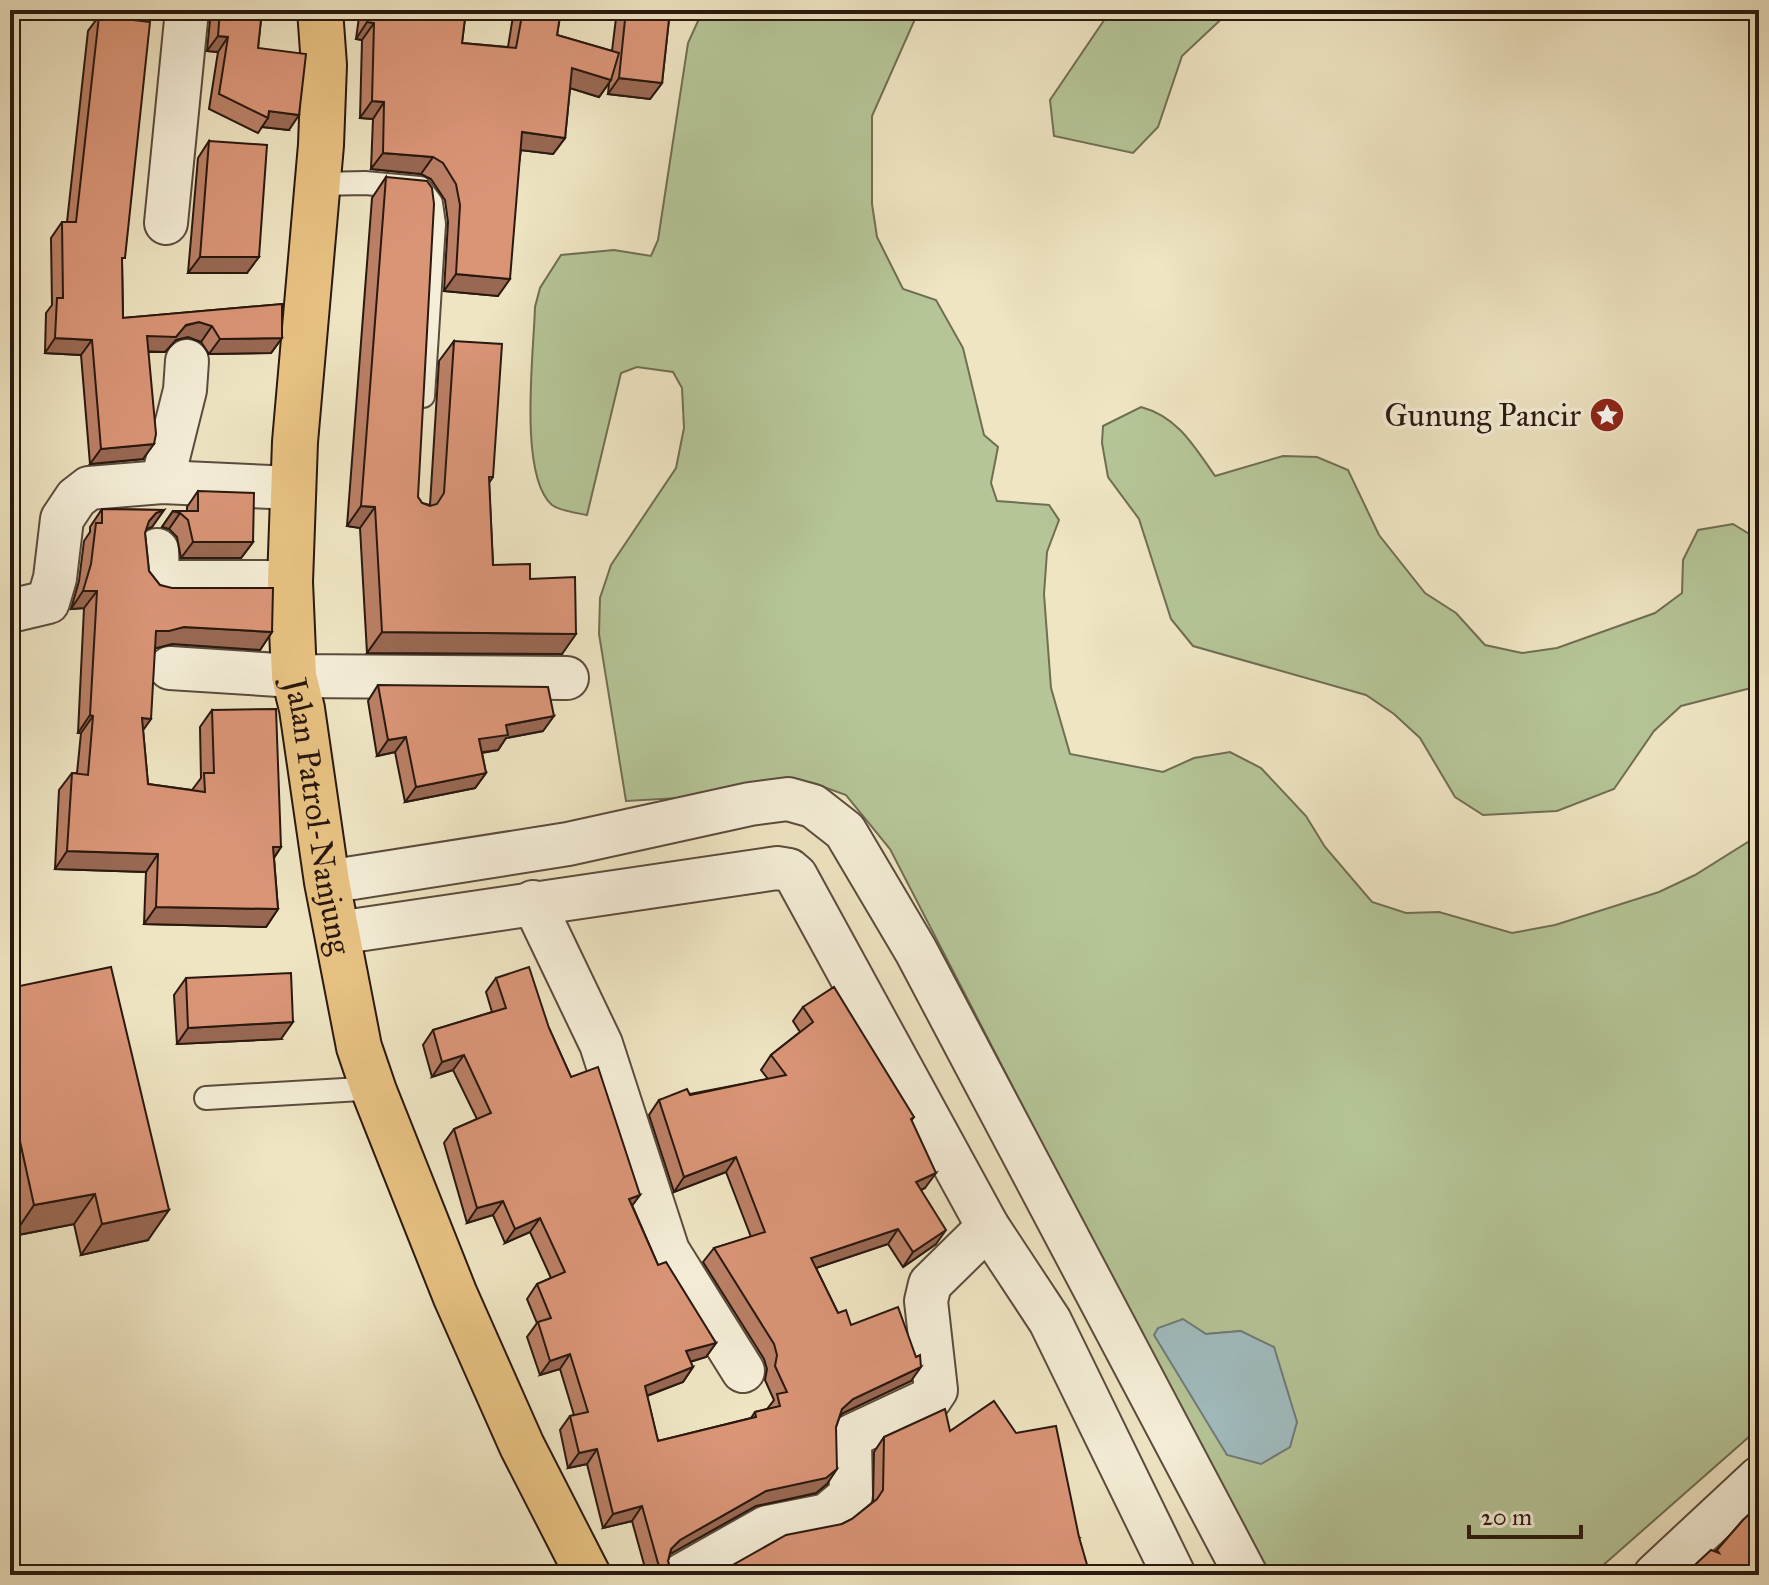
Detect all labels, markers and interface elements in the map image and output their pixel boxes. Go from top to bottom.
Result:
place label: Gunung Pancir [1384,396,1581,435]
place icon: Gunung Pancir [1588,396,1626,434]
street label: Jalan Patrol-Nanjung [275,671,360,959]
scale bar [1469,1489,1581,1539]
text: 20 m [1481,1502,1532,1532]

